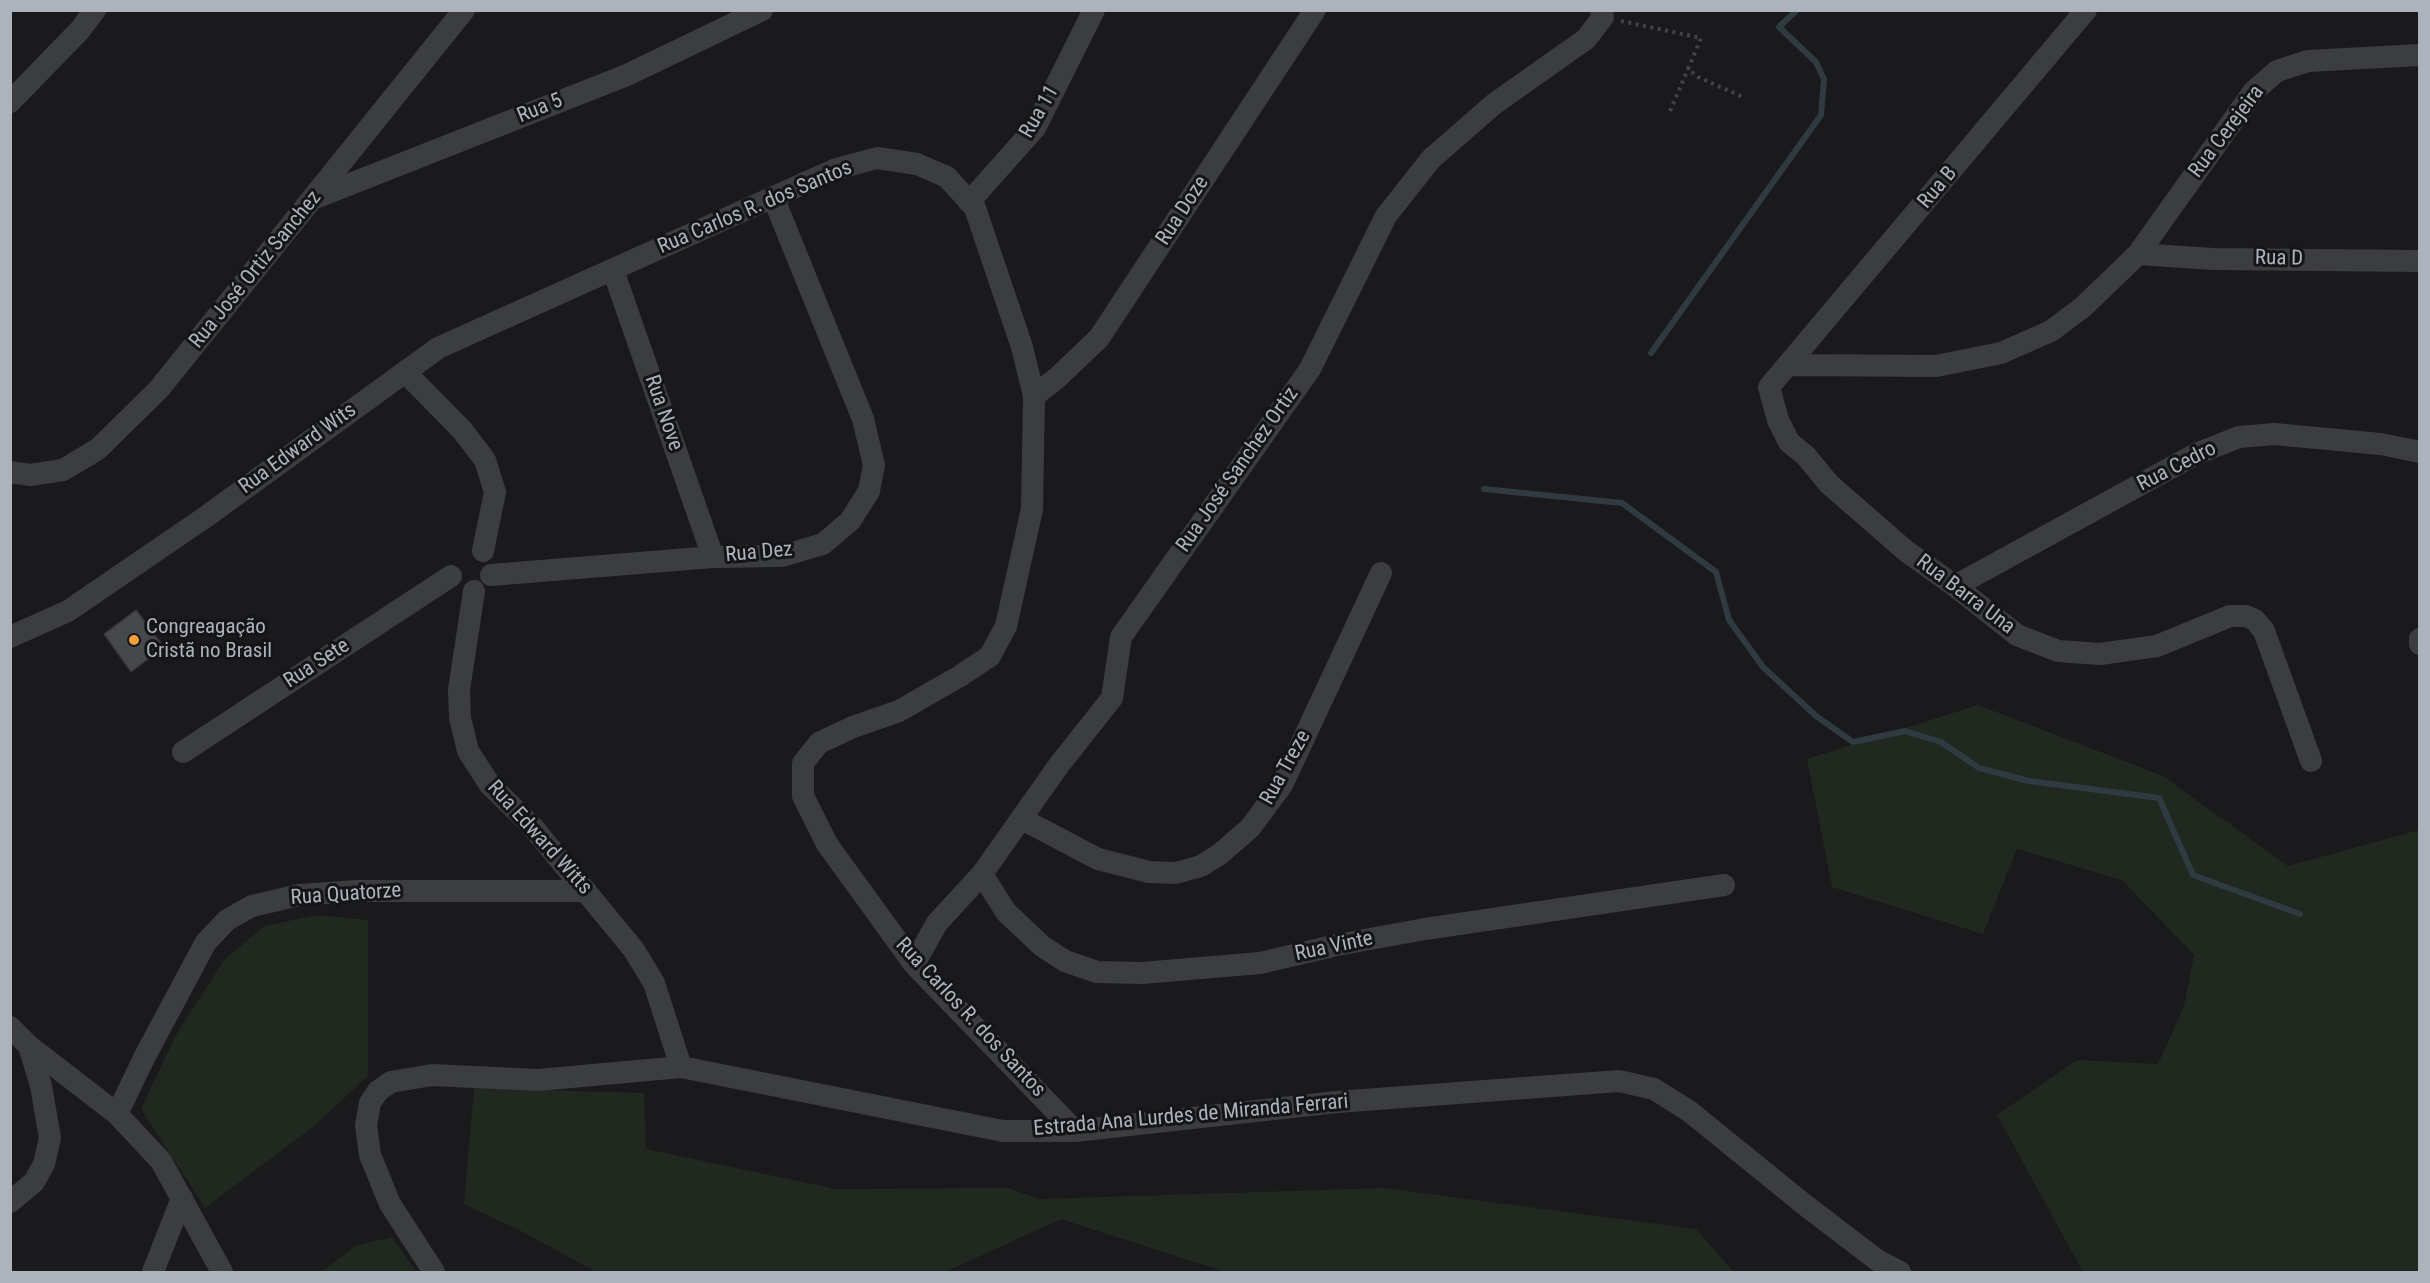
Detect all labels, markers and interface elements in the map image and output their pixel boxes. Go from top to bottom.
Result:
street label: Rua 11 [1015,81,1065,143]
street label: Rua Cerejeira [2184,81,2270,183]
street label: Rua 5 [514,89,566,129]
street label: Rua Carlos R. dos Santos [654,156,856,260]
street label: Rua B [1913,162,1963,214]
street label: Rua Doze [1151,172,1215,250]
street label: Rua José Ortiz Sanchez [185,186,327,354]
street label: Rua D [2255,246,2303,272]
street label: Rua Nove [638,372,688,454]
street label: Rua José Sanchez Ortiz [1172,383,1304,557]
street label: Rua Edward Wits [235,398,361,500]
street label: Rua Cedro [2133,436,2221,498]
street label: Rua Dez [724,538,794,568]
street label: Rua Barra Una [1911,550,2019,640]
place label: Congreagação Cristã no Brasil [146,615,272,665]
marker: Congreagação Cristã no Brasil [127,633,141,647]
street label: Rua Sete [280,634,354,694]
street label: Rua Treze [1255,726,1317,810]
street label: Rua Edward Witts [481,776,597,900]
street label: Rua Quatorze [290,879,402,911]
street label: Rua Vinte [1293,926,1375,968]
street label: Rua Carlos R. dos Santos [890,933,1050,1103]
street label: Estrada Ana Lurdes de Miranda Ferrari [1033,1090,1349,1142]

